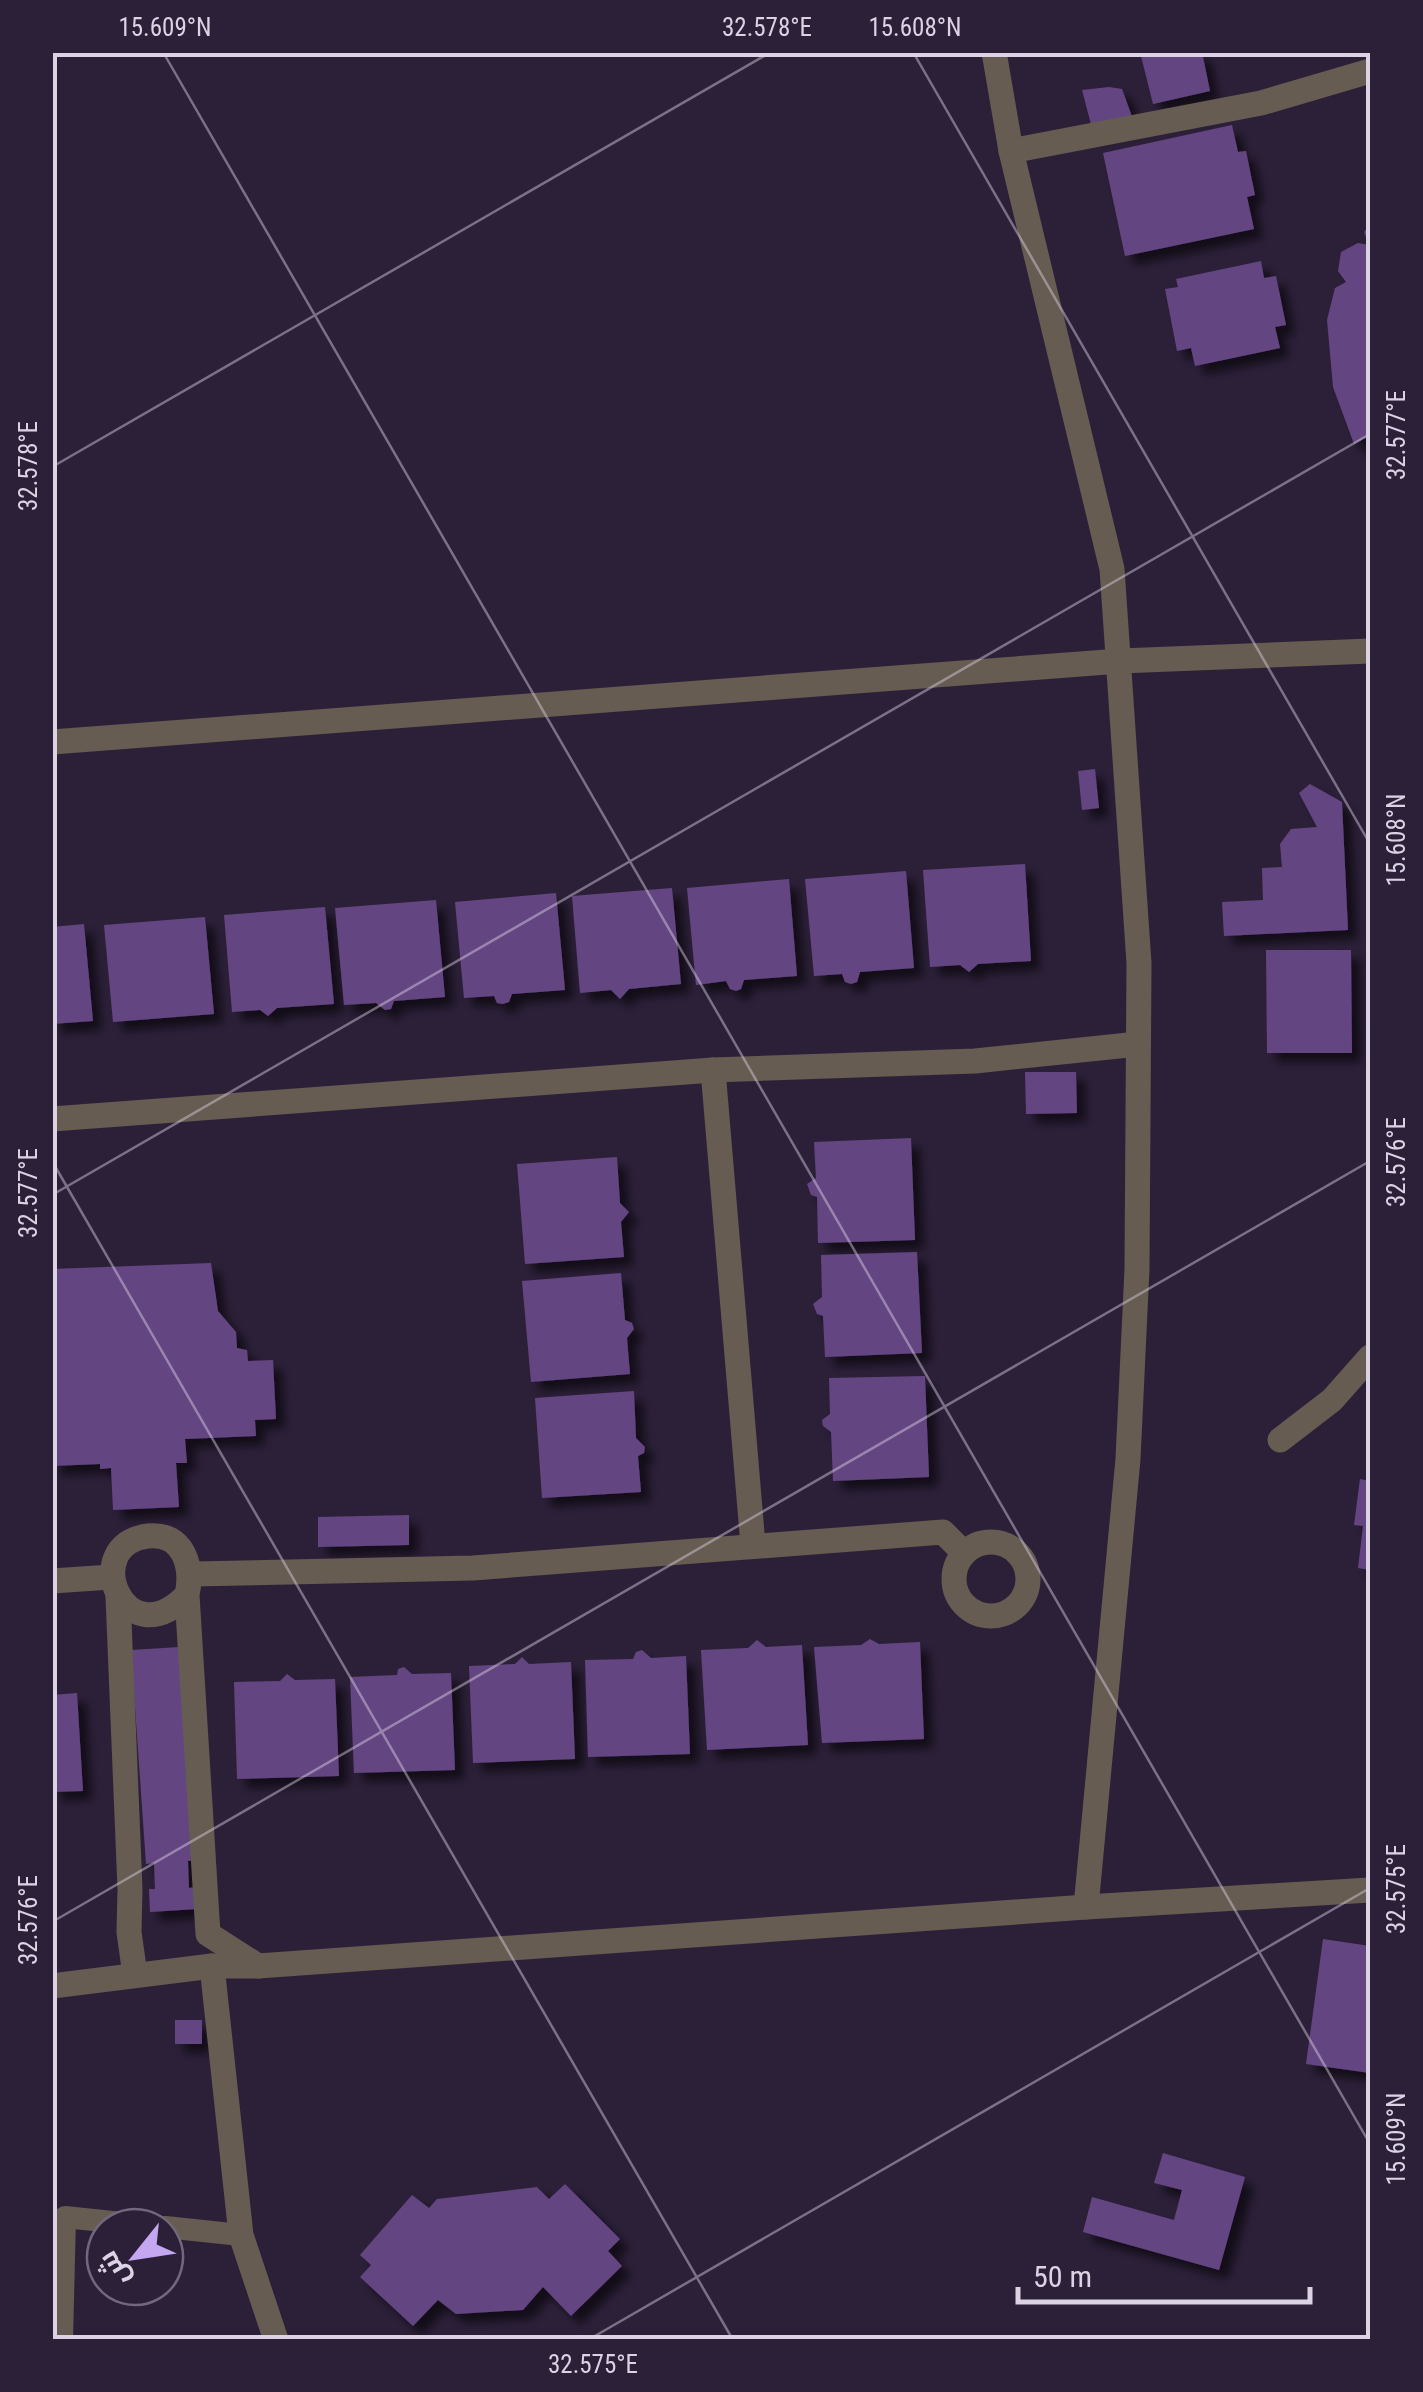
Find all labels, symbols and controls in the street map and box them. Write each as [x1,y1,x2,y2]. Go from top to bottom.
text: 15.609°N [118,13,212,42]
text: 32.578°E [722,13,812,42]
text: 15.608°N [868,13,962,42]
text: 32.577°E [1382,390,1411,480]
text: 32.578°E [14,421,43,511]
text: 15.608°N [1382,793,1411,887]
text: 32.576°E [1382,1117,1411,1207]
text: 32.577°E [14,1148,43,1238]
text: 32.575°E [1382,1844,1411,1934]
text: 32.576°E [14,1875,43,1965]
text: 15.609°N [1382,2092,1411,2186]
north arrow [85,2207,185,2307]
scale bar [1018,2242,1310,2304]
text: ش [91,2245,137,2293]
text: 50 m [1033,2259,1092,2294]
text: 32.575°E [548,2350,638,2379]

